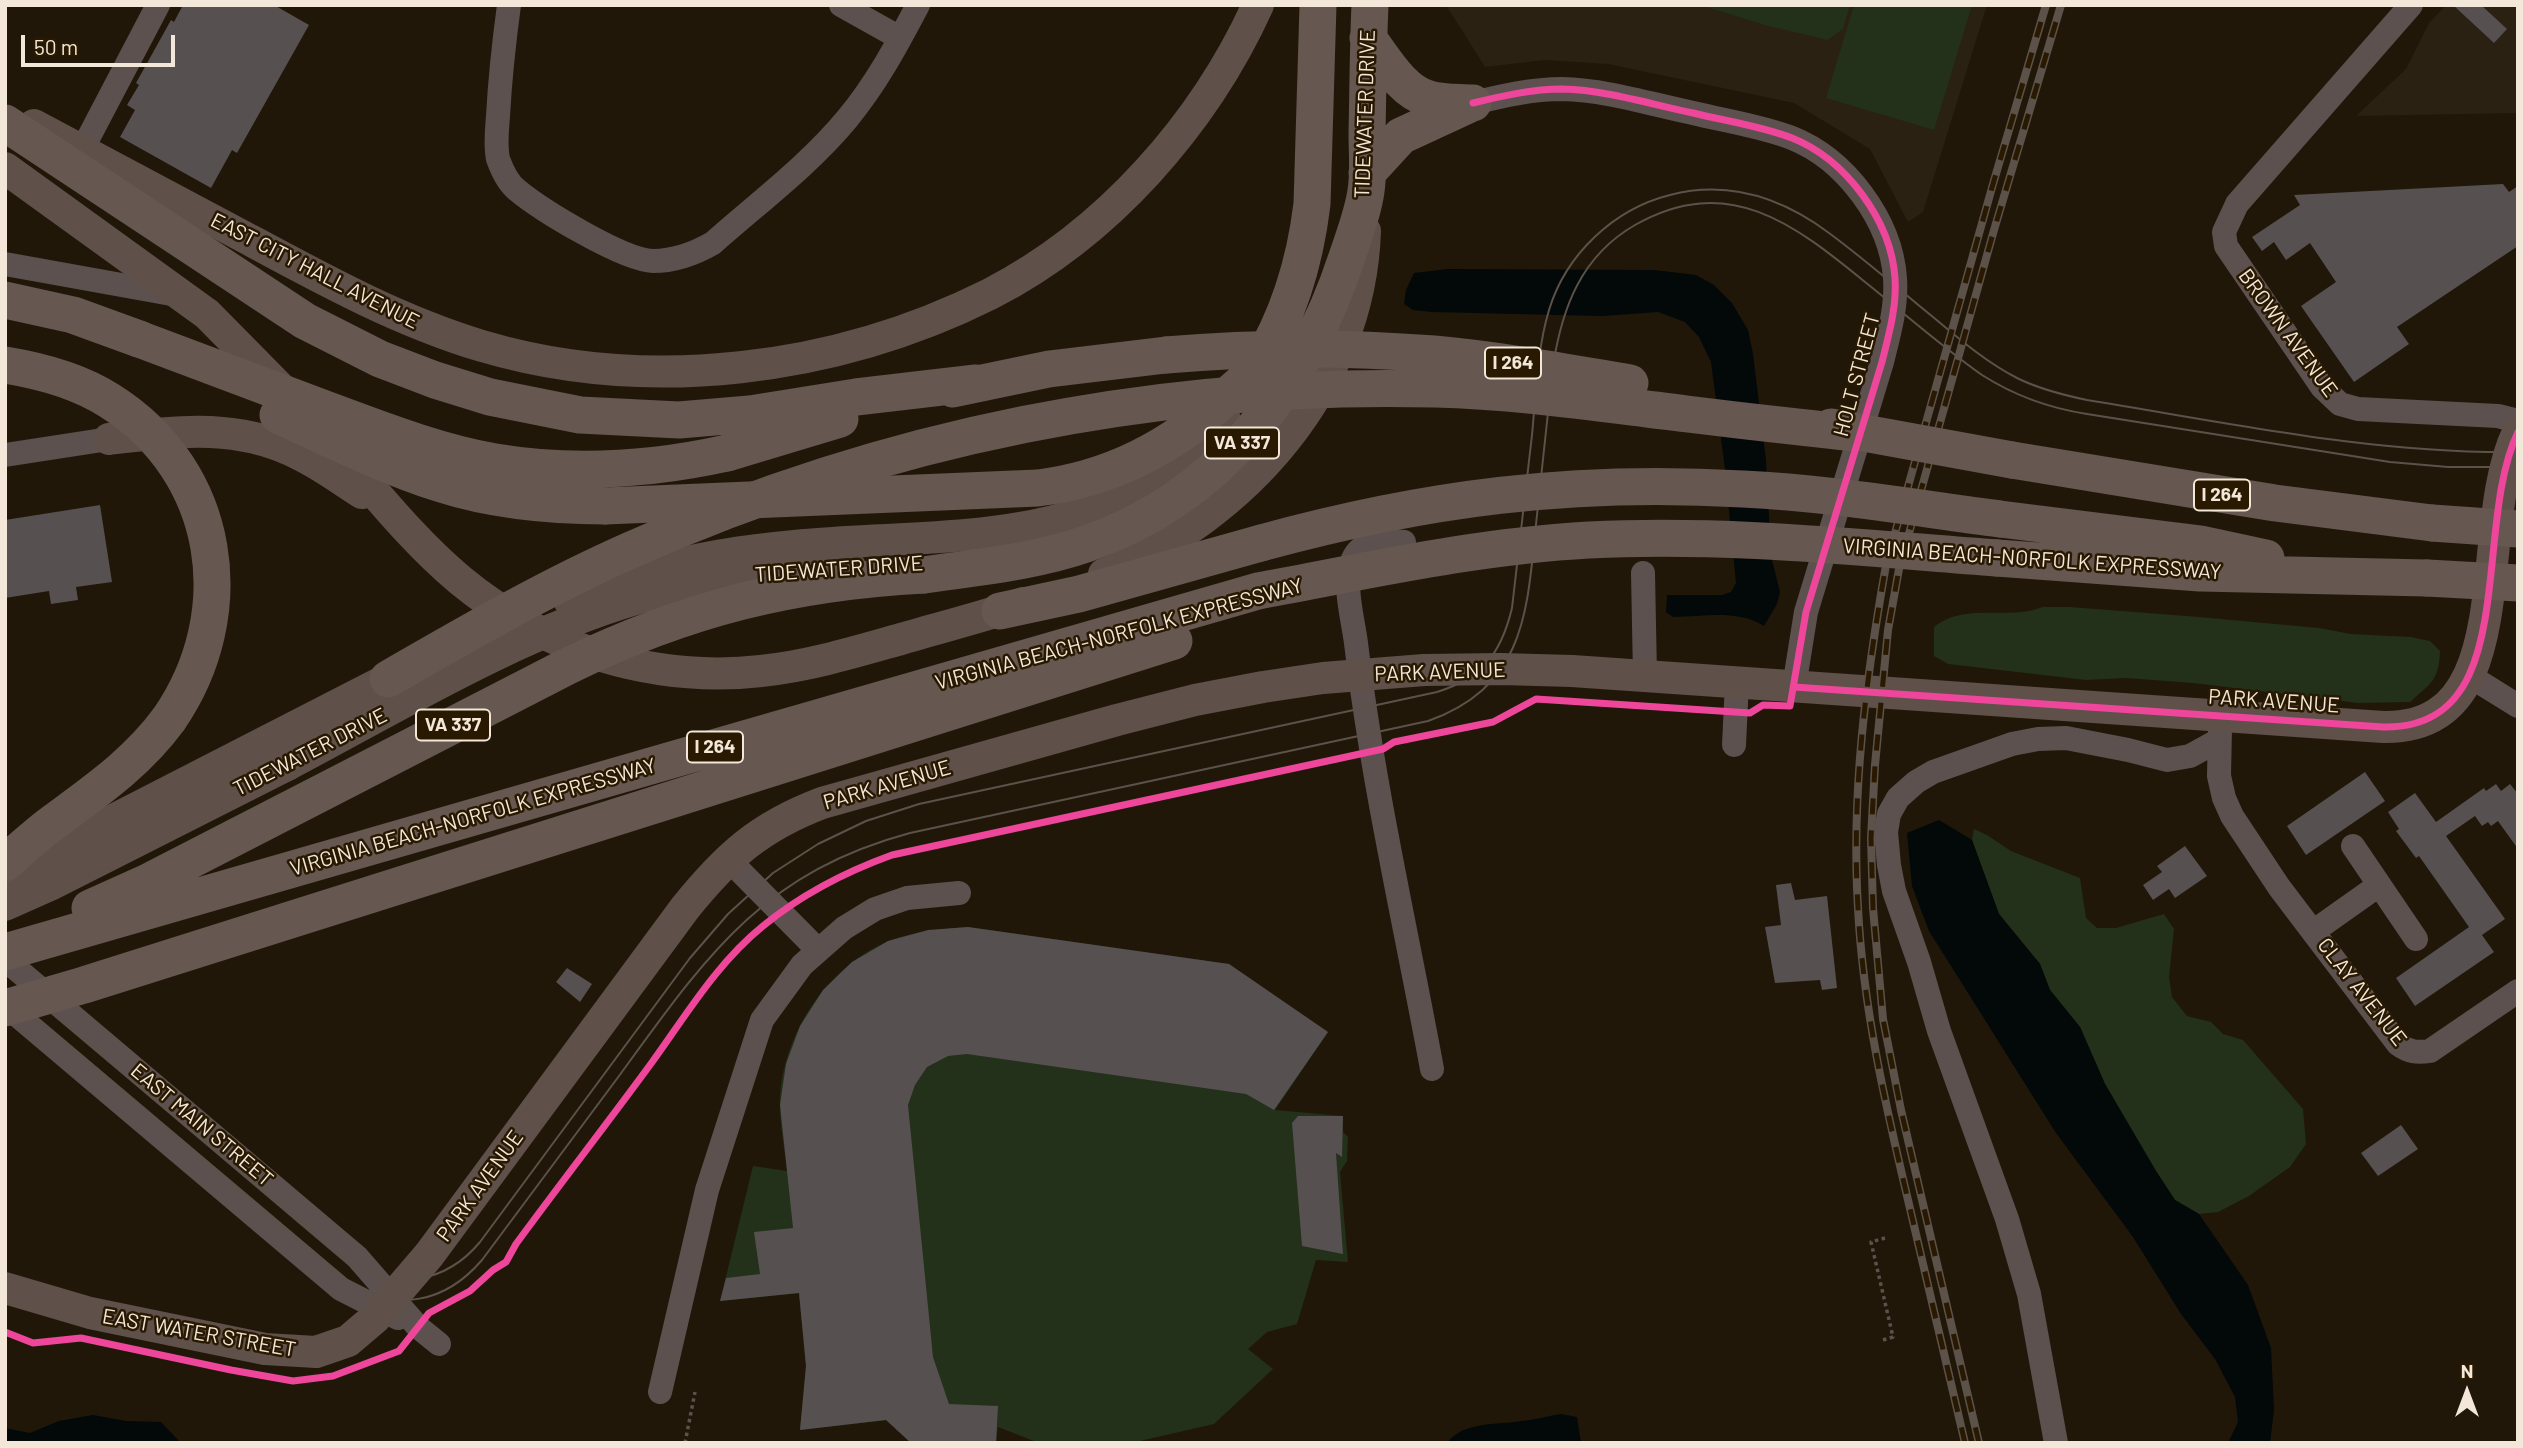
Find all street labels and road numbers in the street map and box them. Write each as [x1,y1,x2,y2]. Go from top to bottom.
street label: TIDEWATER DRIVE [1349,29,1381,199]
street label: EAST CITY HALL AVENUE [207,207,423,335]
street label: BROWN AVENUE [2233,264,2343,402]
street label: HOLT STREET [1828,310,1886,440]
road number: I 264 [1485,348,1541,378]
road number: VA 337 [1205,428,1279,458]
road number: I 264 [2194,480,2250,510]
street label: VIRGINIA BEACH-NORFOLK EXPRESSWAY [1842,533,2222,585]
street label: TIDEWATER DRIVE [754,551,924,587]
street label: VIRGINIA BEACH-NORFOLK EXPRESSWAY [932,573,1306,695]
street label: PARK AVENUE [1374,657,1506,687]
street label: PARK AVENUE [2207,684,2341,718]
street label: TIDEWATER DRIVE [229,702,391,802]
road number: VA 337 [416,710,490,740]
road number: I 264 [687,732,743,762]
street label: VIRGINIA BEACH-NORFOLK EXPRESSWAY [287,753,659,881]
street label: PARK AVENUE [820,755,954,815]
street label: CLAY AVENUE [2312,933,2412,1051]
street label: EAST MAIN STREET [126,1058,278,1192]
street label: PARK AVENUE [431,1125,529,1247]
street label: EAST WATER STREET [100,1304,298,1362]

